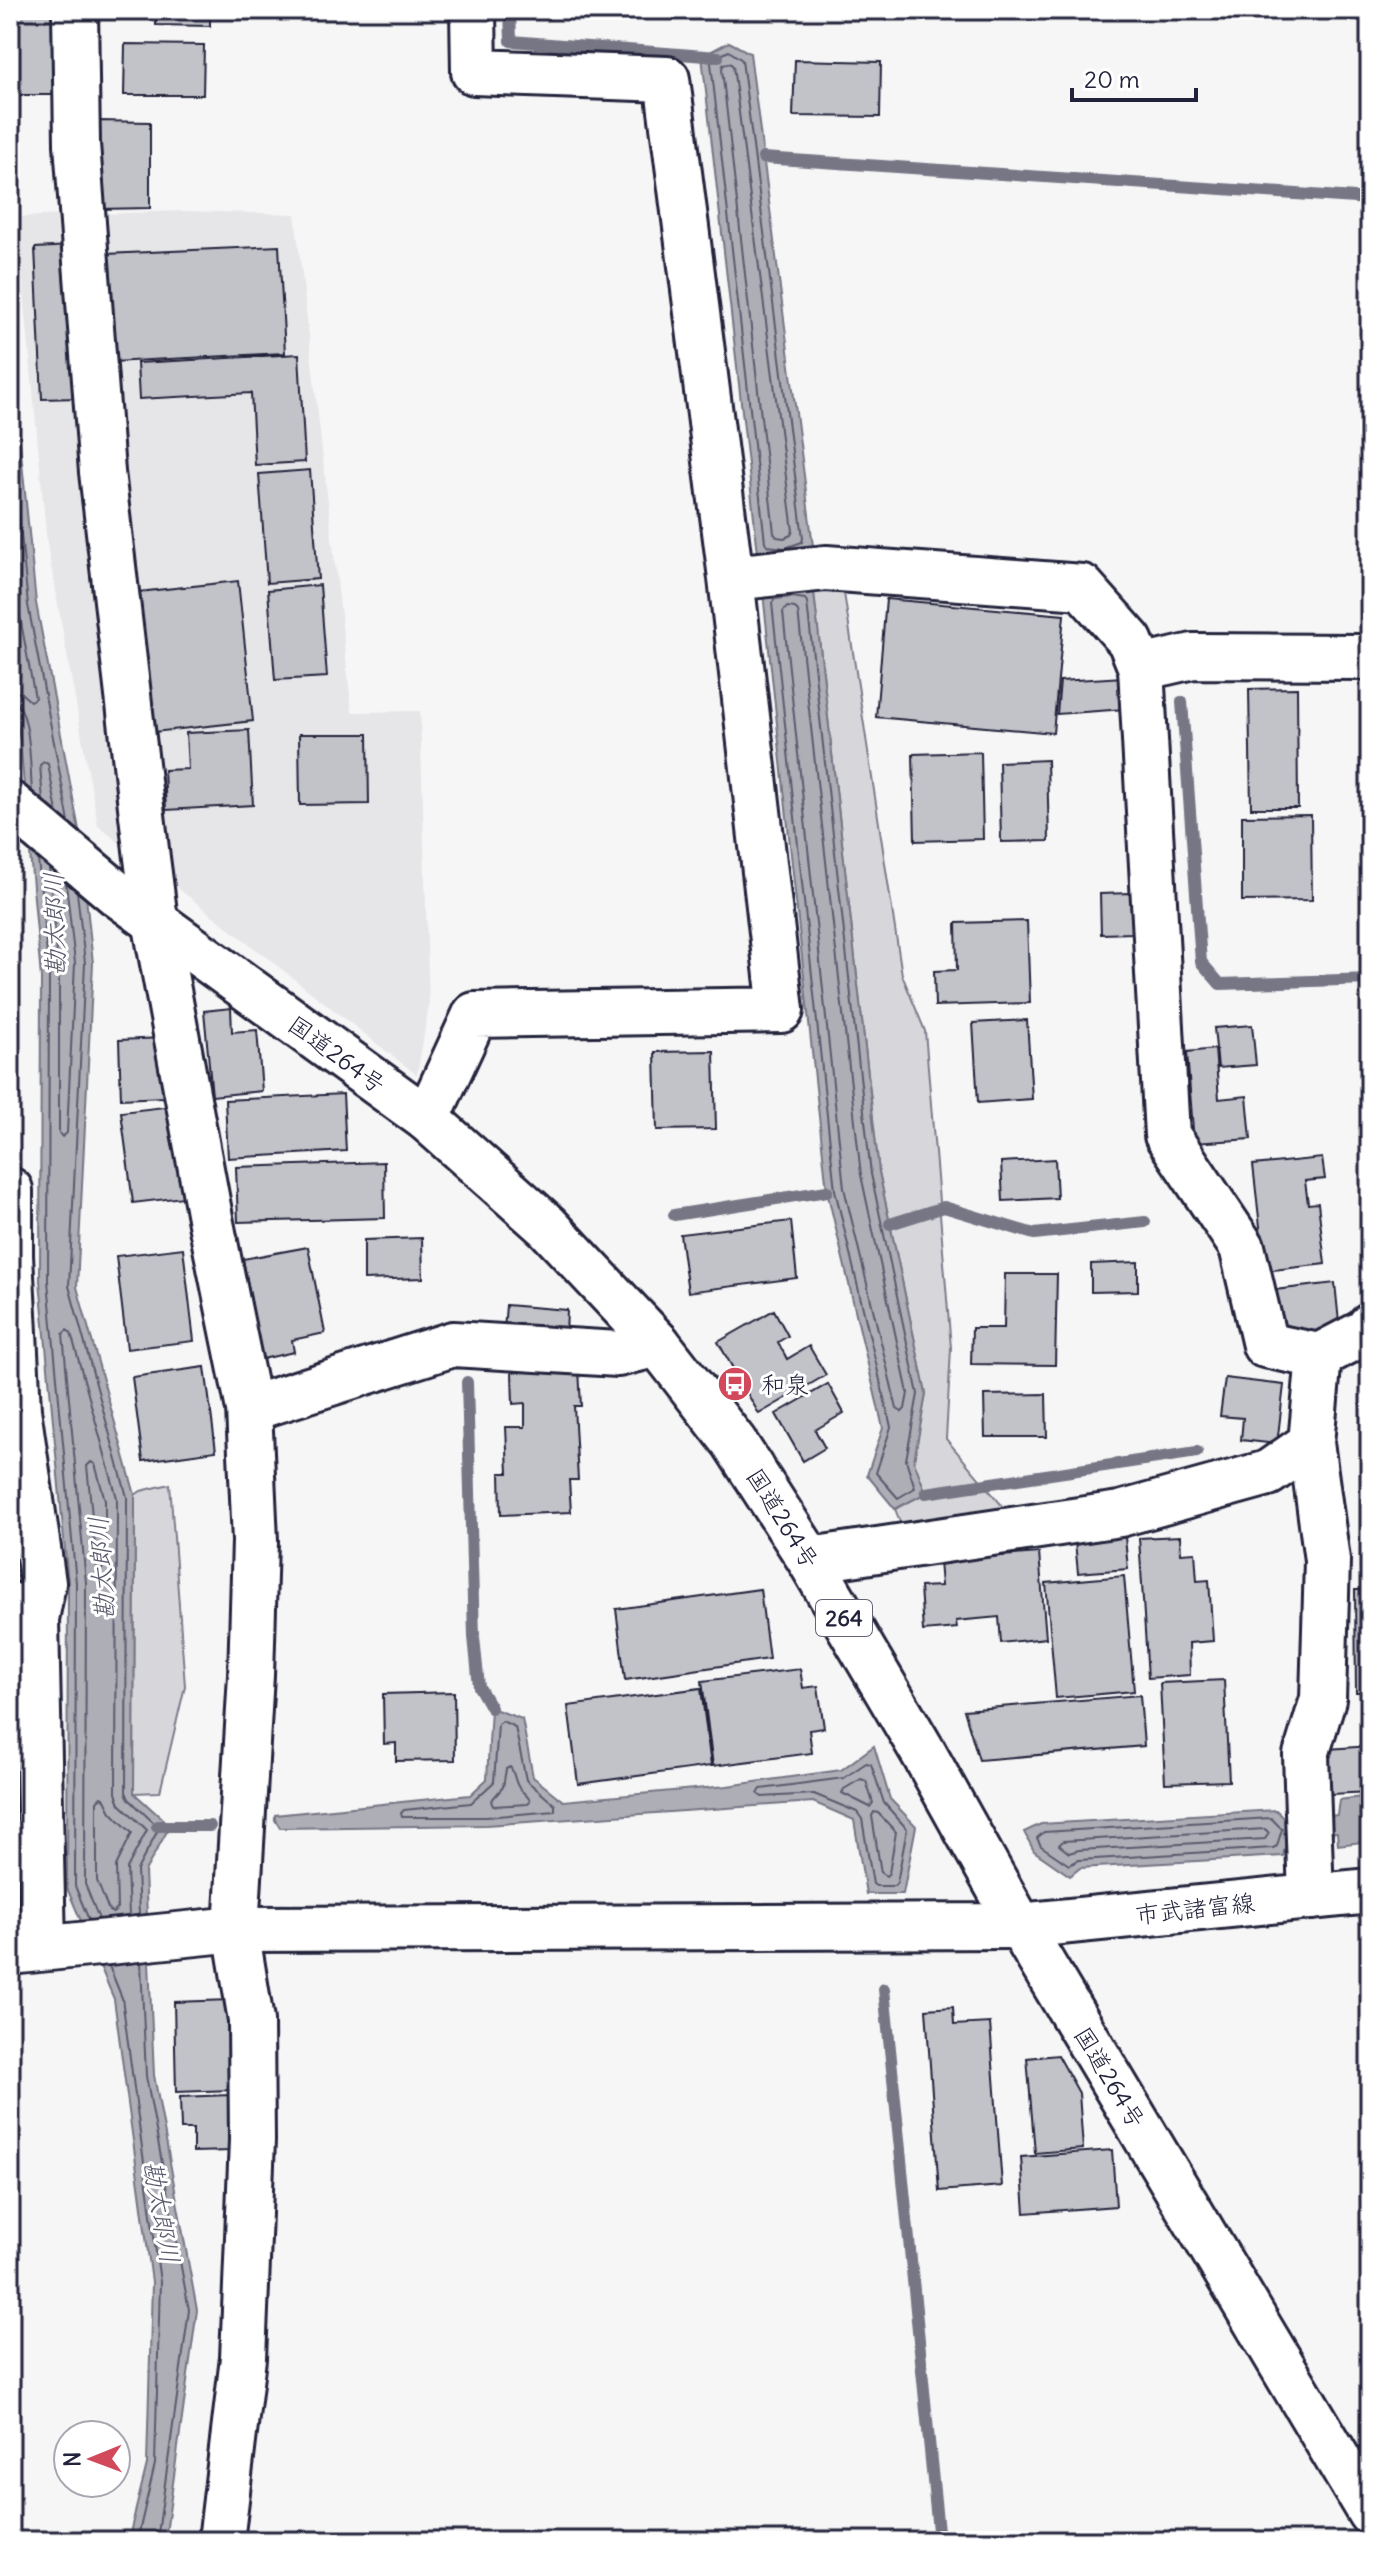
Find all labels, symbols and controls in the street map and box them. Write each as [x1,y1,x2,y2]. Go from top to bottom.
scale bar [1072,52,1196,102]
text: 20 m [1084,64,1140,94]
water label: 勘太郎川 [37,872,71,976]
street label: 国道264号 [283,1009,391,1099]
bus stop icon: 和泉 [716,1365,754,1403]
place label: 和泉 [761,1369,809,1399]
street label: 国道264号 [740,1462,826,1574]
water label: 勘太郎川 [81,1515,121,1621]
road number: 264 [816,1600,872,1636]
street label: 市武諸富線 [1134,1887,1256,1929]
street label: 国道264号 [1068,2021,1152,2133]
water label: 勘太郎川 [137,2158,187,2266]
north arrow [52,2419,132,2499]
text: N [58,2452,86,2467]

